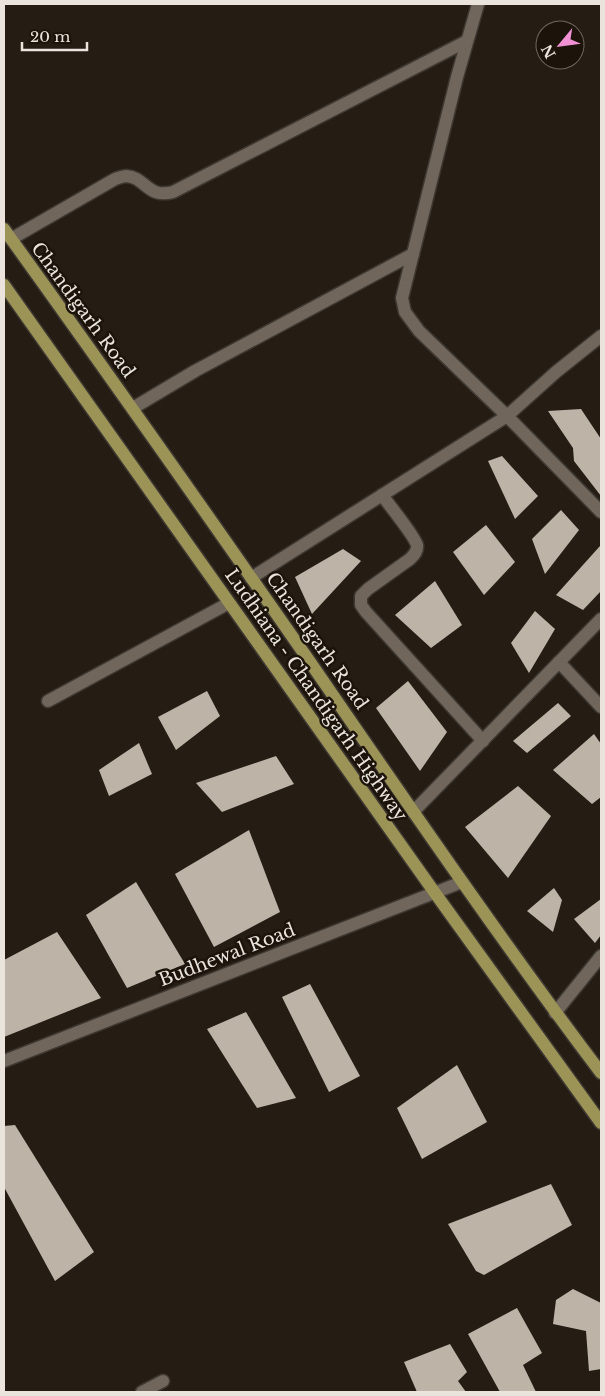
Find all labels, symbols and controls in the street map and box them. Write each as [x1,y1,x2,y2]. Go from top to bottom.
scale bar [22,20,88,52]
north arrow [535,20,585,70]
text: 20 m [30,27,70,46]
text: N [538,41,560,61]
street label: Chandigarh Road [26,238,140,382]
street label: Ludhiana - Chandigarh Highway [220,565,412,826]
street label: Chandigarh Road [261,568,373,714]
street label: Budhewal Road [156,919,298,991]

